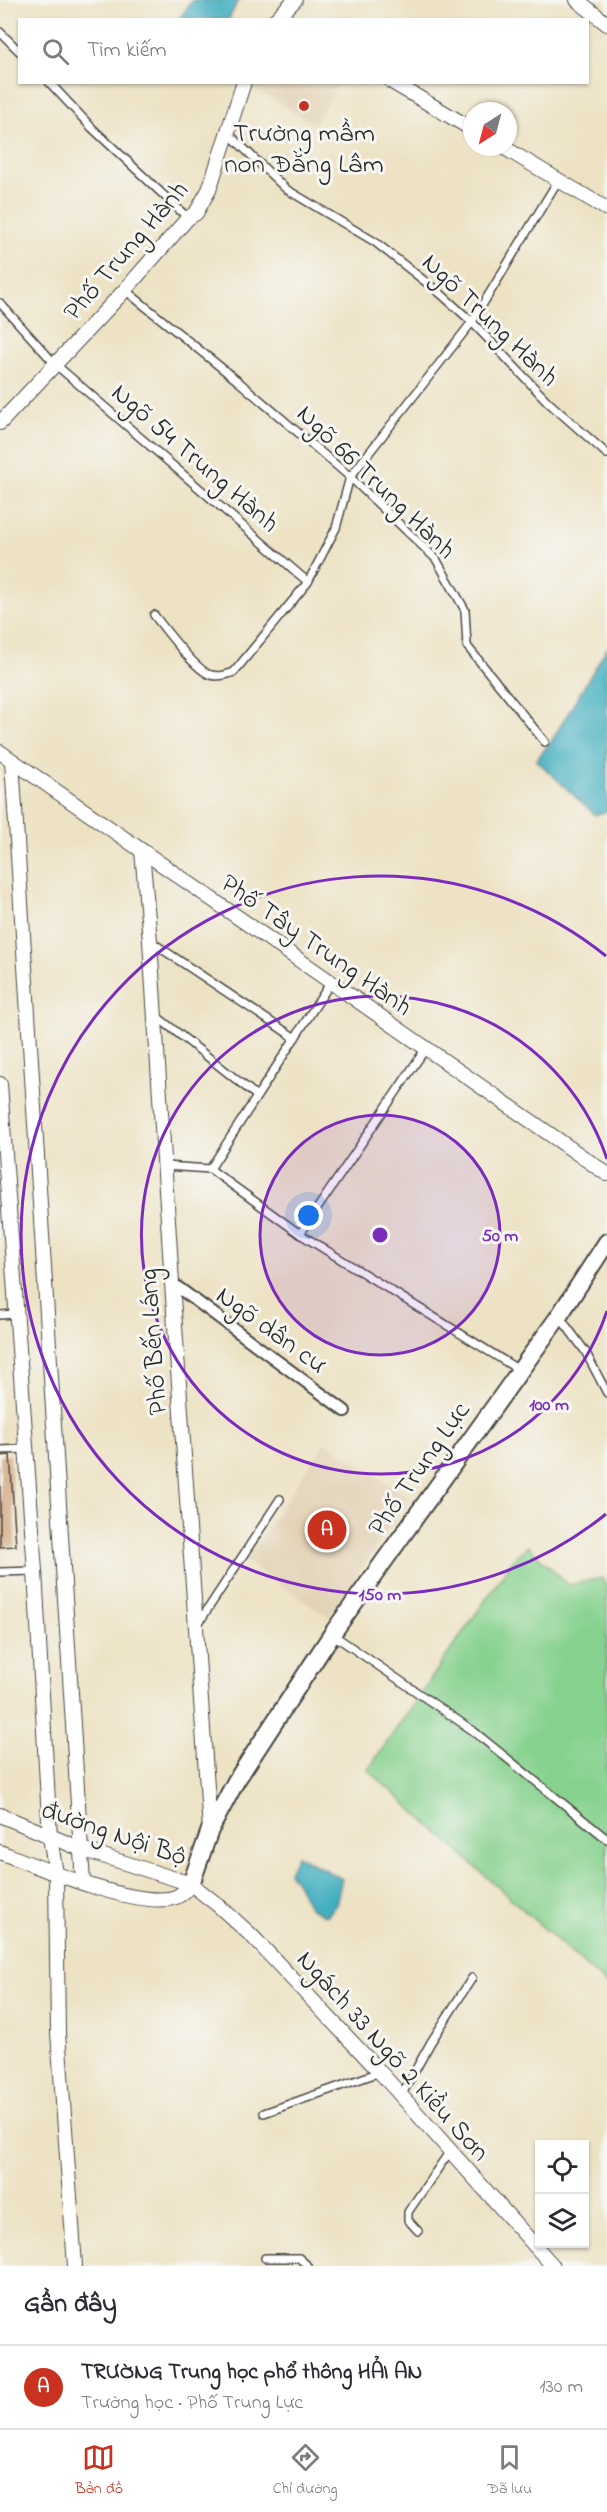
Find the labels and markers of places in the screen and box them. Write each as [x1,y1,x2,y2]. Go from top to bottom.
marker: Trường mầm non Đằng Lâm [297,99,311,113]
place label: Trường mầm non Đằng Lâm [224,115,384,185]
centre of rings [370,1225,390,1245]
pin: A [308,1508,346,1552]

